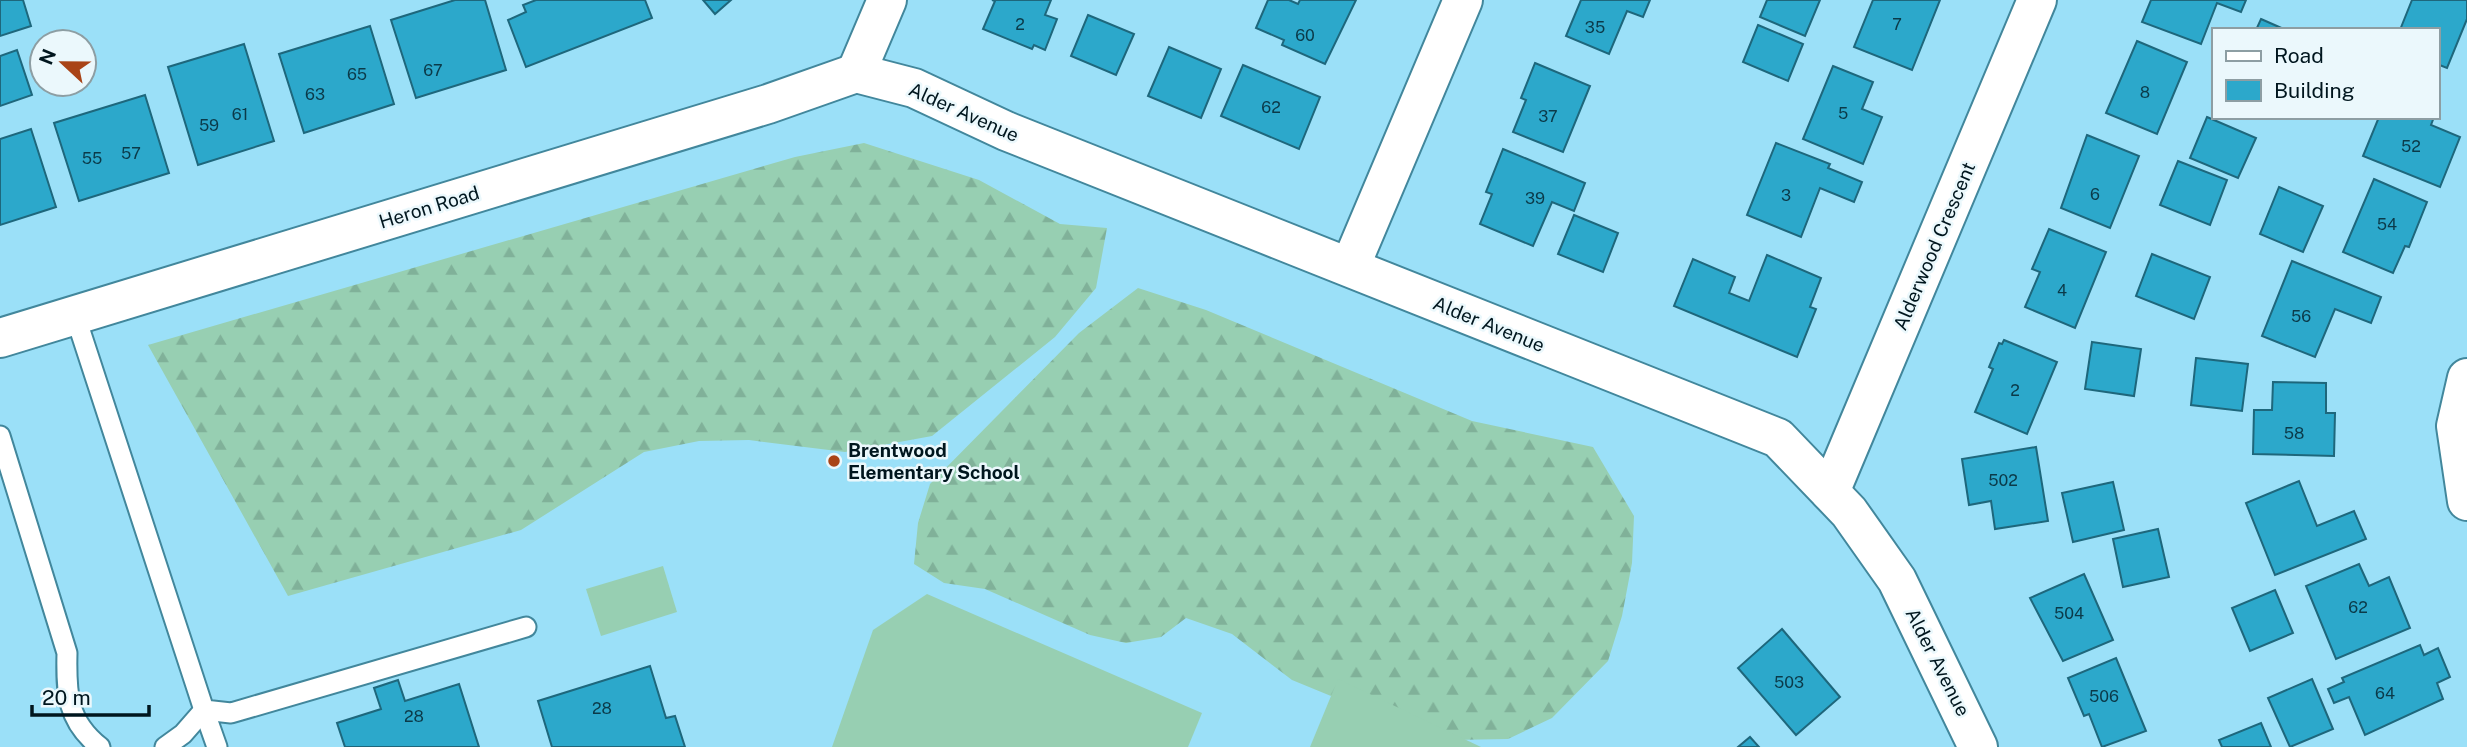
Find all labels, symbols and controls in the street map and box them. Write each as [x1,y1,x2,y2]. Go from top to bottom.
house number: 2 [1015,15,1025,34]
house number: 7 [1892,15,1902,34]
house number: 35 [1585,18,1605,37]
house number: 60 [1295,26,1315,45]
north arrow [28,28,98,98]
legend [2212,28,2439,119]
text: Road [2274,43,2324,68]
text: N [34,46,60,68]
house number: 67 [423,61,443,80]
house number: 65 [347,65,367,84]
street label: Alder Avenue [906,78,1022,146]
text: Building [2274,78,2355,103]
house number: 8 [2140,83,2150,102]
house number: 63 [305,85,325,104]
house number: 62 [1261,98,1281,117]
house number: 5 [1838,104,1848,123]
house number: 61 [232,105,248,124]
house number: 37 [1538,107,1558,126]
house number: 59 [199,116,219,135]
house number: 52 [2401,137,2421,156]
house number: 57 [121,144,141,163]
house number: 55 [82,149,102,168]
street label: Alderwood Crescent [1889,159,1979,333]
street label: Heron Road [376,181,482,233]
house number: 6 [2090,185,2100,204]
house number: 3 [1781,186,1791,205]
house number: 39 [1525,189,1545,208]
house number: 54 [2377,215,2397,234]
house number: 4 [2057,281,2067,300]
street label: Alder Avenue [1430,292,1548,356]
house number: 56 [2291,307,2311,326]
house number: 2 [2010,381,2020,400]
house number: 58 [2284,424,2304,443]
place label: Brentwood Elementary School [848,439,1020,483]
marker: Brentwood Elementary School [826,453,842,469]
house number: 502 [1988,471,2018,490]
house number: 62 [2348,598,2368,617]
street label: Alder Avenue [1901,604,1975,720]
house number: 504 [2054,604,2084,623]
house number: 503 [1774,673,1804,692]
scale bar [32,674,149,718]
house number: 64 [2375,684,2395,703]
text: 20 m [42,685,91,710]
house number: 506 [2089,687,2119,706]
house number: 28 [592,699,612,718]
house number: 28 [404,707,424,726]

